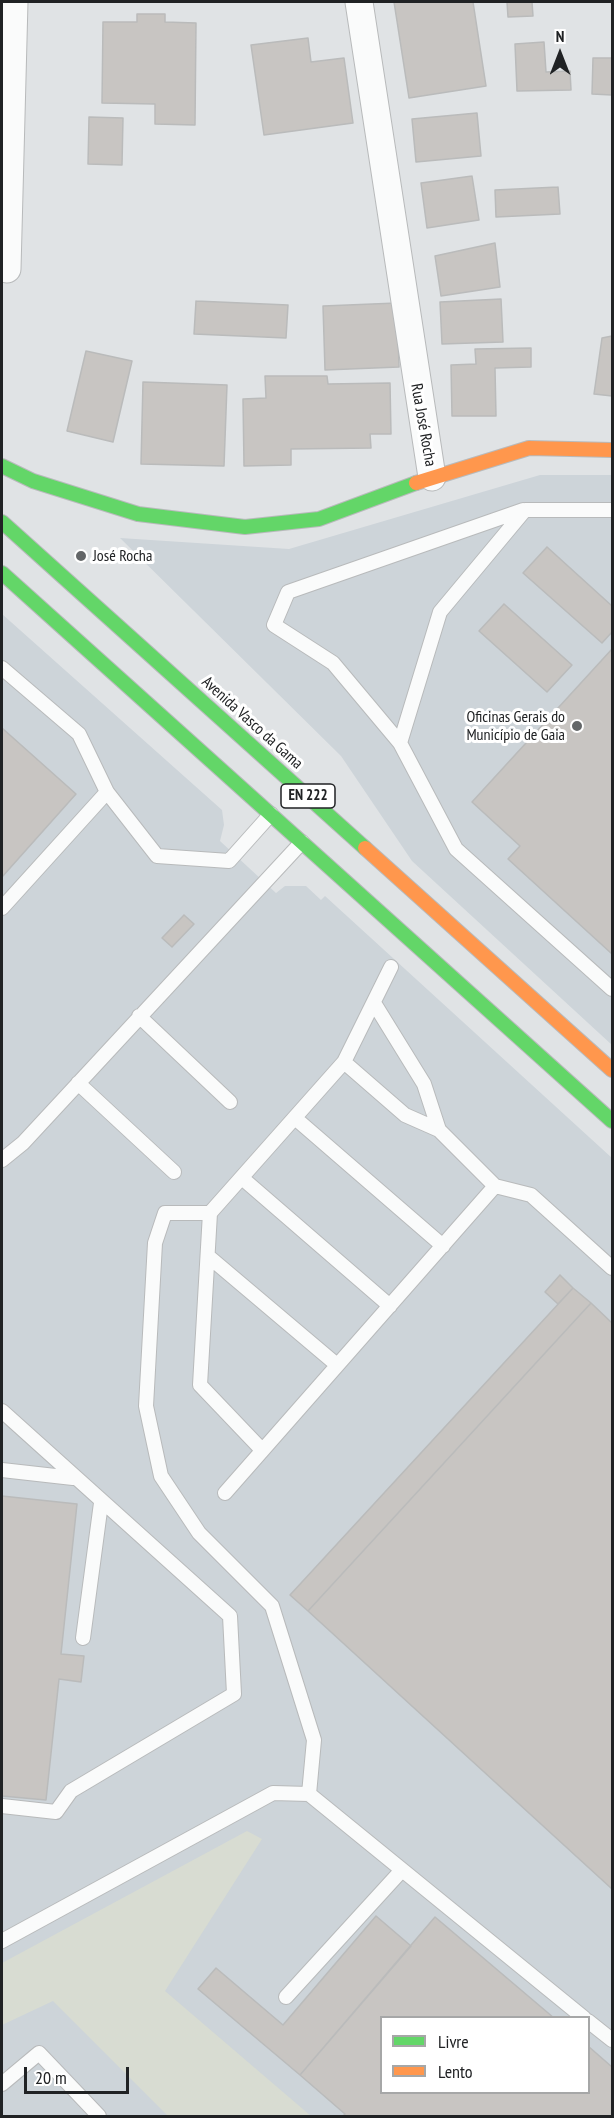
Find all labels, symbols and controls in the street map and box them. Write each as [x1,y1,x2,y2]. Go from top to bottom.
north arrow [530,24,590,84]
text: N [556,26,564,46]
street label: Rua José Rocha [406,382,440,468]
place label: José Rocha [93,546,152,566]
marker: José Rocha [74,549,88,563]
street label: Avenida Vasco da Gama [198,673,306,773]
place label: Oficinas Gerais do Município de Gaia [466,707,565,745]
marker: Oficinas Gerais do Município de Gaia [570,719,584,733]
road number: EN 222 [281,784,335,808]
legend [380,2016,590,2094]
text: Livre [438,2030,469,2053]
scale bar [27,2055,132,2093]
text: Lento [438,2060,473,2083]
text: 20 m [35,2066,67,2089]

